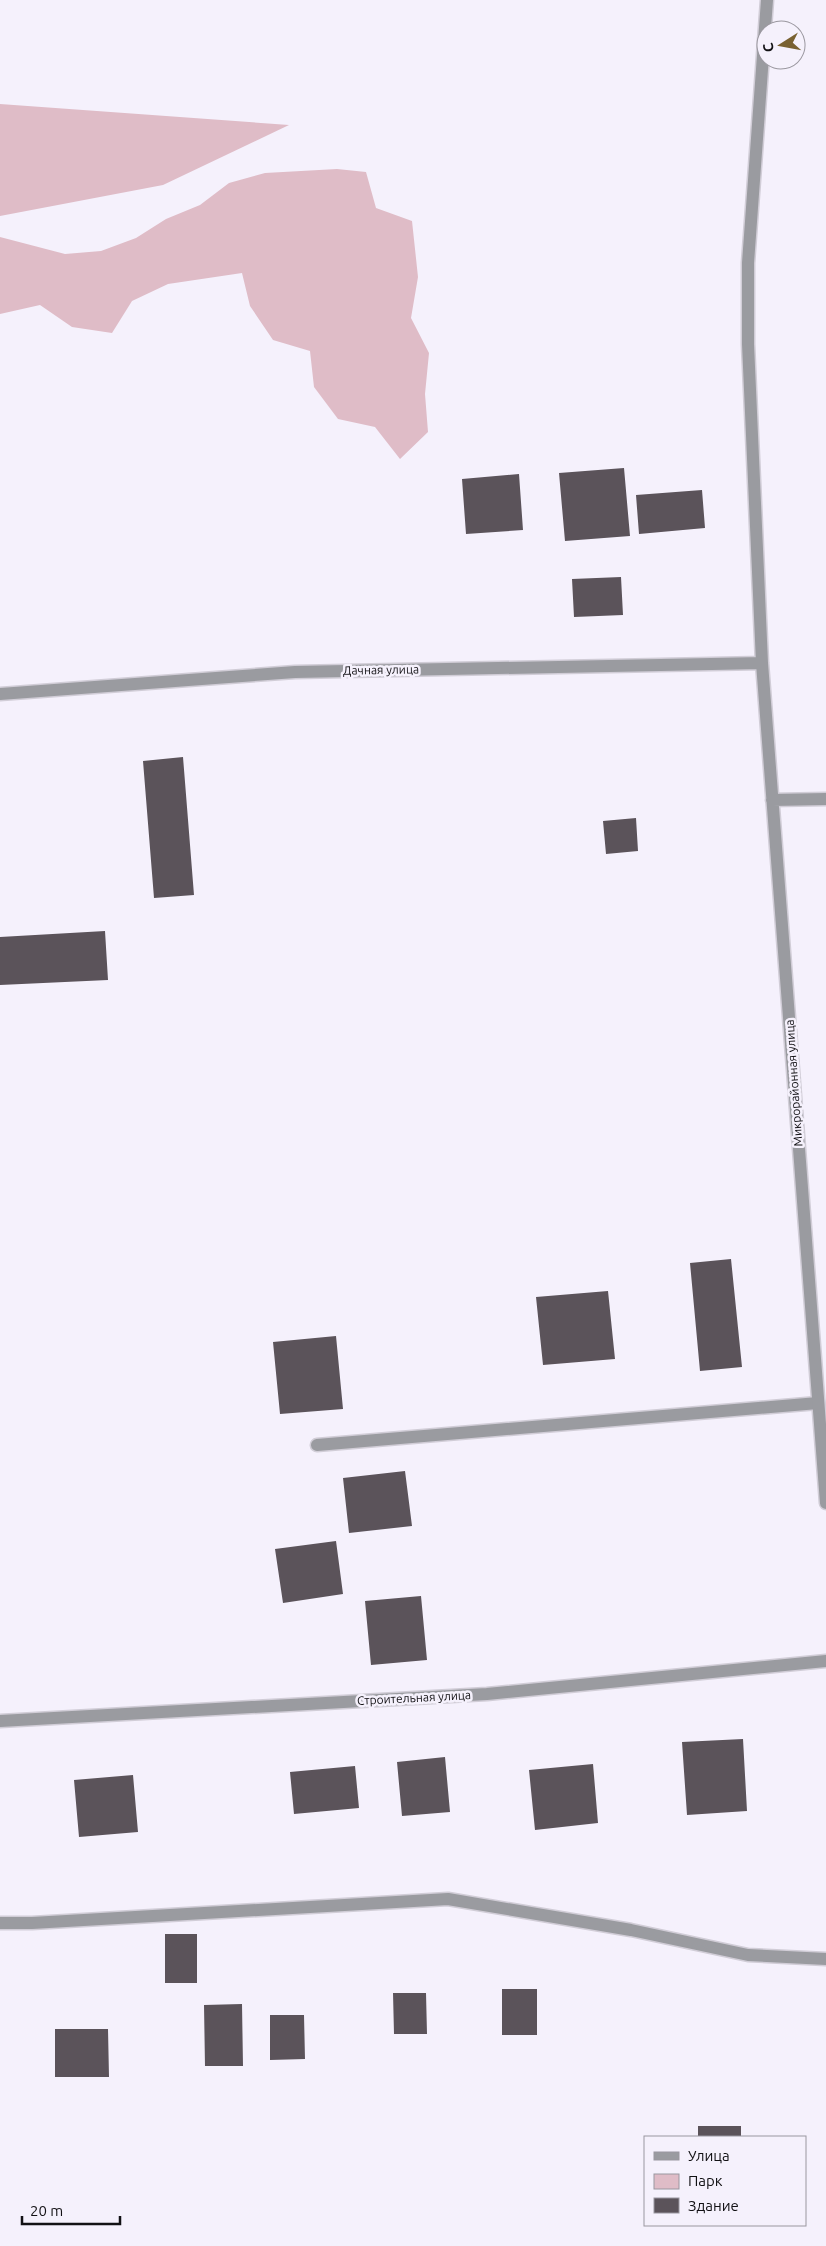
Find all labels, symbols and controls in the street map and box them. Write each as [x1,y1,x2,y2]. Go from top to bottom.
north arrow [756,20,806,70]
text: С [760,42,777,53]
street label: Дачная улица [343,662,419,677]
street label: Микрорайонная улица [783,1019,804,1147]
street label: Строительная улица [357,1688,471,1707]
legend [644,2136,806,2226]
text: Улица [688,2147,730,2164]
text: Парк [688,2172,723,2189]
scale bar [22,2194,120,2226]
text: Здание [688,2197,739,2214]
text: 20 m [30,2202,63,2219]

